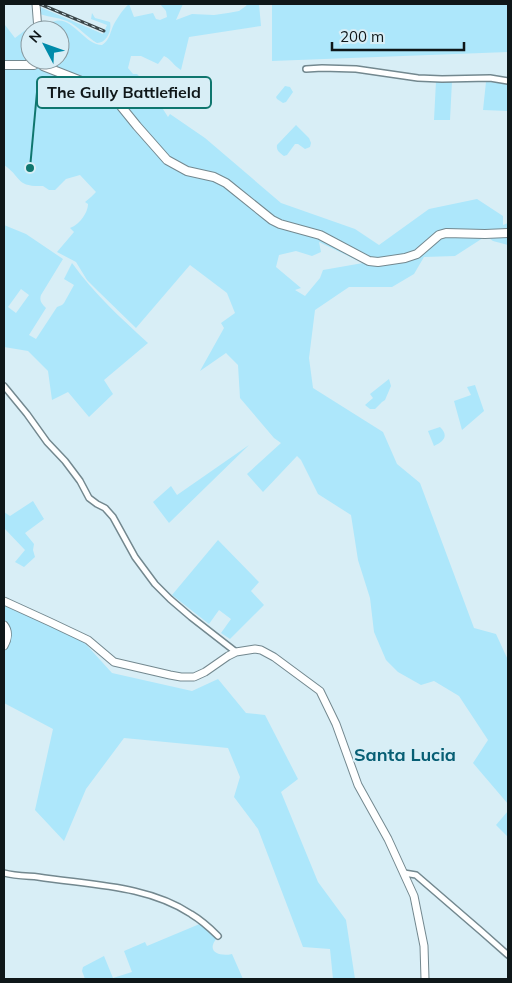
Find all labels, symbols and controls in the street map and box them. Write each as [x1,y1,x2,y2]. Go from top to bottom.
north arrow [20,20,70,70]
scale bar [332,20,464,52]
text: N [25,27,45,46]
text: 200 m [340,27,384,46]
callout: The Gully Battlefield [37,77,211,108]
text: The Gully Battlefield [47,82,201,102]
district label: Santa Lucia [354,743,456,766]

